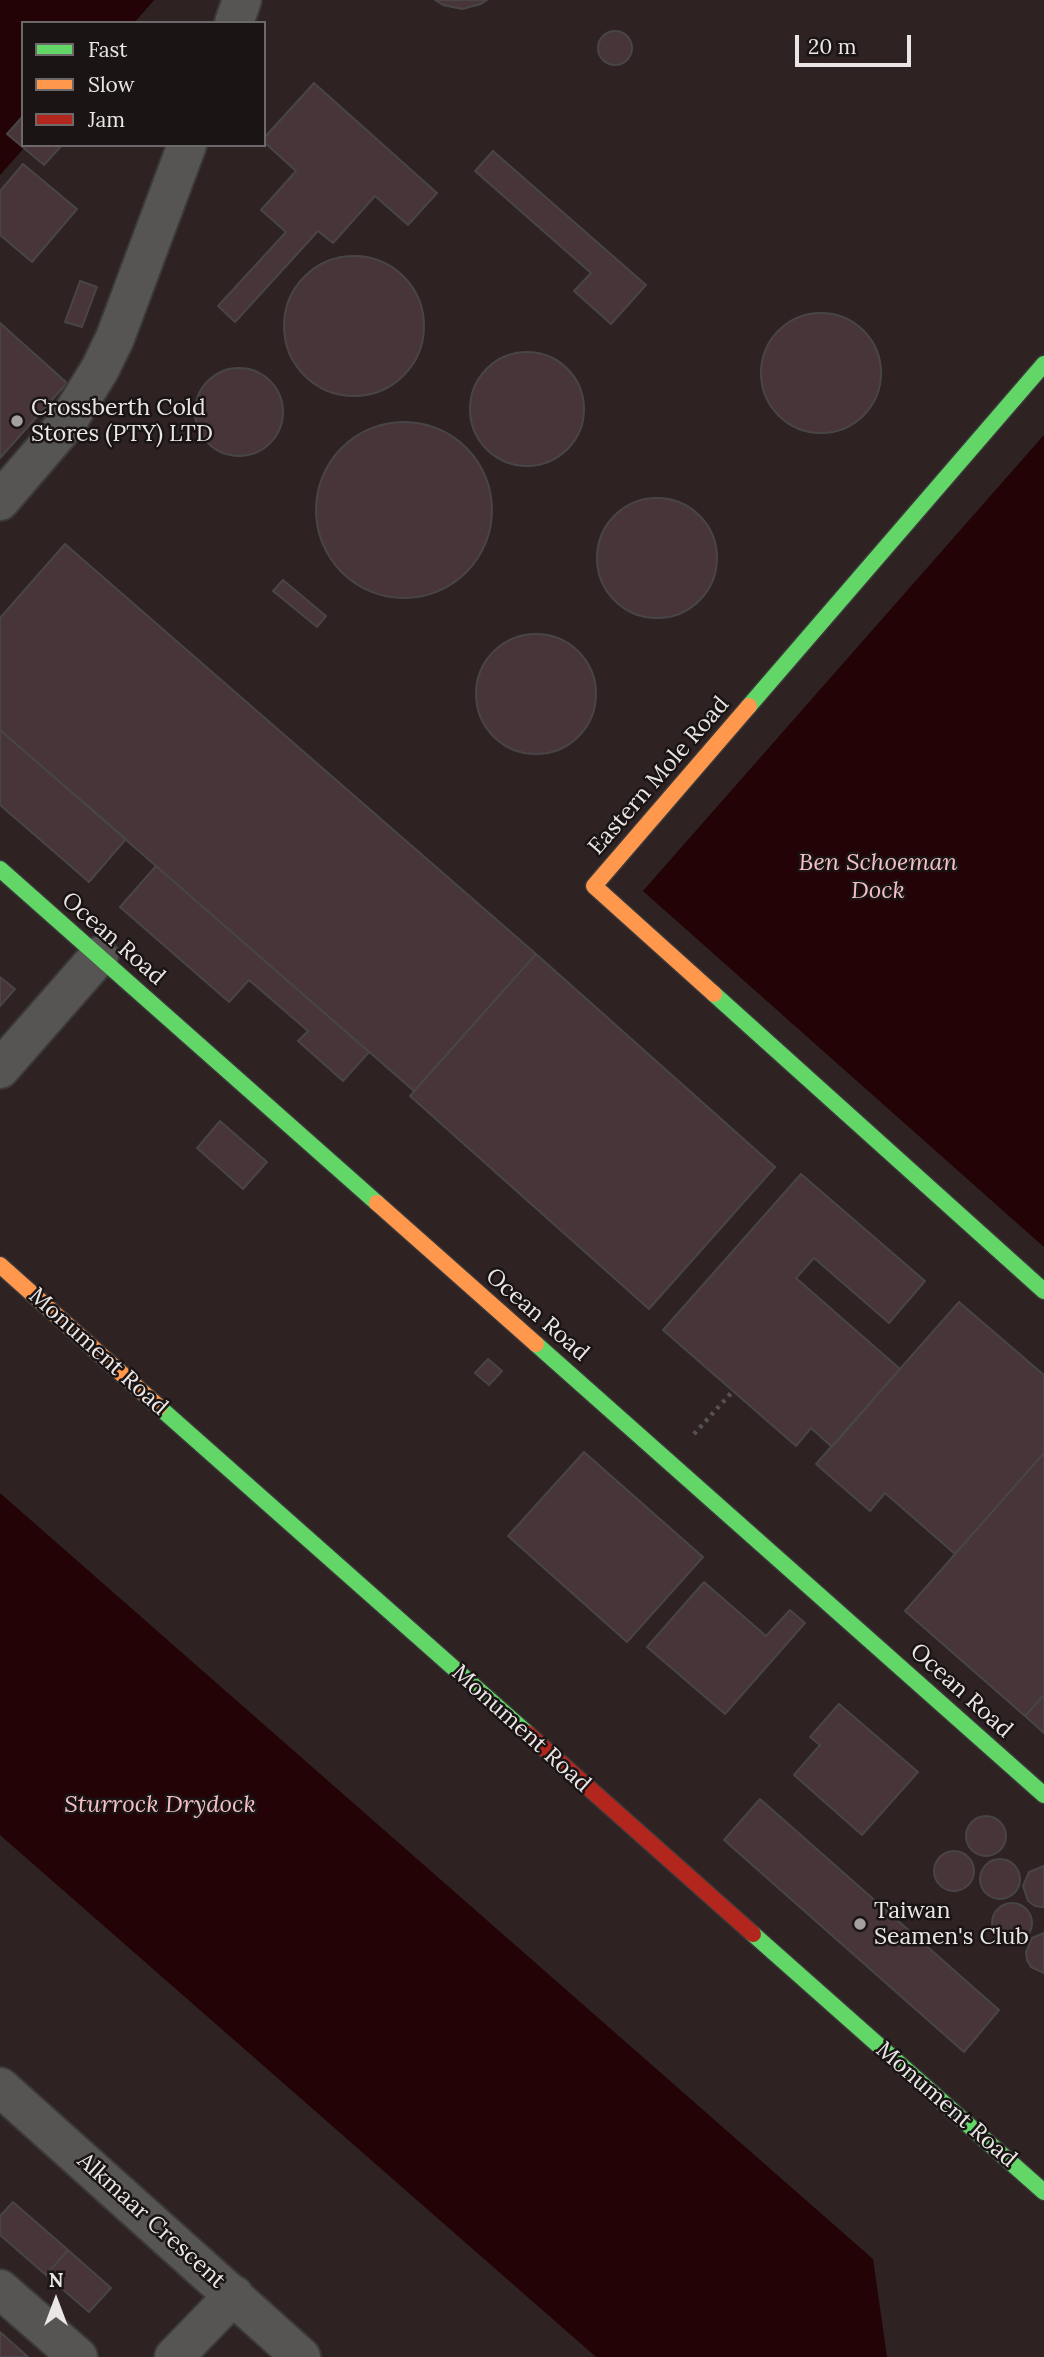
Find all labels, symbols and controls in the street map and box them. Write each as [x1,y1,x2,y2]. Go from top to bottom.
legend [21,21,266,147]
scale bar [799,21,914,65]
text: 20 m [808,33,857,60]
text: Fast [88,36,127,63]
text: Slow [88,71,135,98]
text: Jam [88,106,125,133]
place label: Crossberth Cold Stores (PTY) LTD [31,394,213,448]
marker: Crossberth Cold Stores (PTY) LTD [9,413,25,429]
street label: Eastern Mole Road [583,691,735,861]
water label: Ben Schoeman Dock [799,849,957,905]
street label: Ocean Road [56,887,170,991]
street label: Ocean Road [480,1263,594,1367]
street label: Monument Road [23,1282,173,1422]
street label: Ocean Road [904,1638,1018,1744]
street label: Monument Road [446,1659,596,1799]
water label: Sturrock Drydock [64,1791,256,1819]
place label: Taiwan Seamen's Club [874,1897,1029,1951]
marker: Taiwan Seamen's Club [852,1916,868,1932]
street label: Monument Road [870,2036,1022,2174]
street label: Alkmaar Crescent [71,2147,231,2295]
north arrow [21,2266,91,2336]
text: N [49,2268,63,2292]

